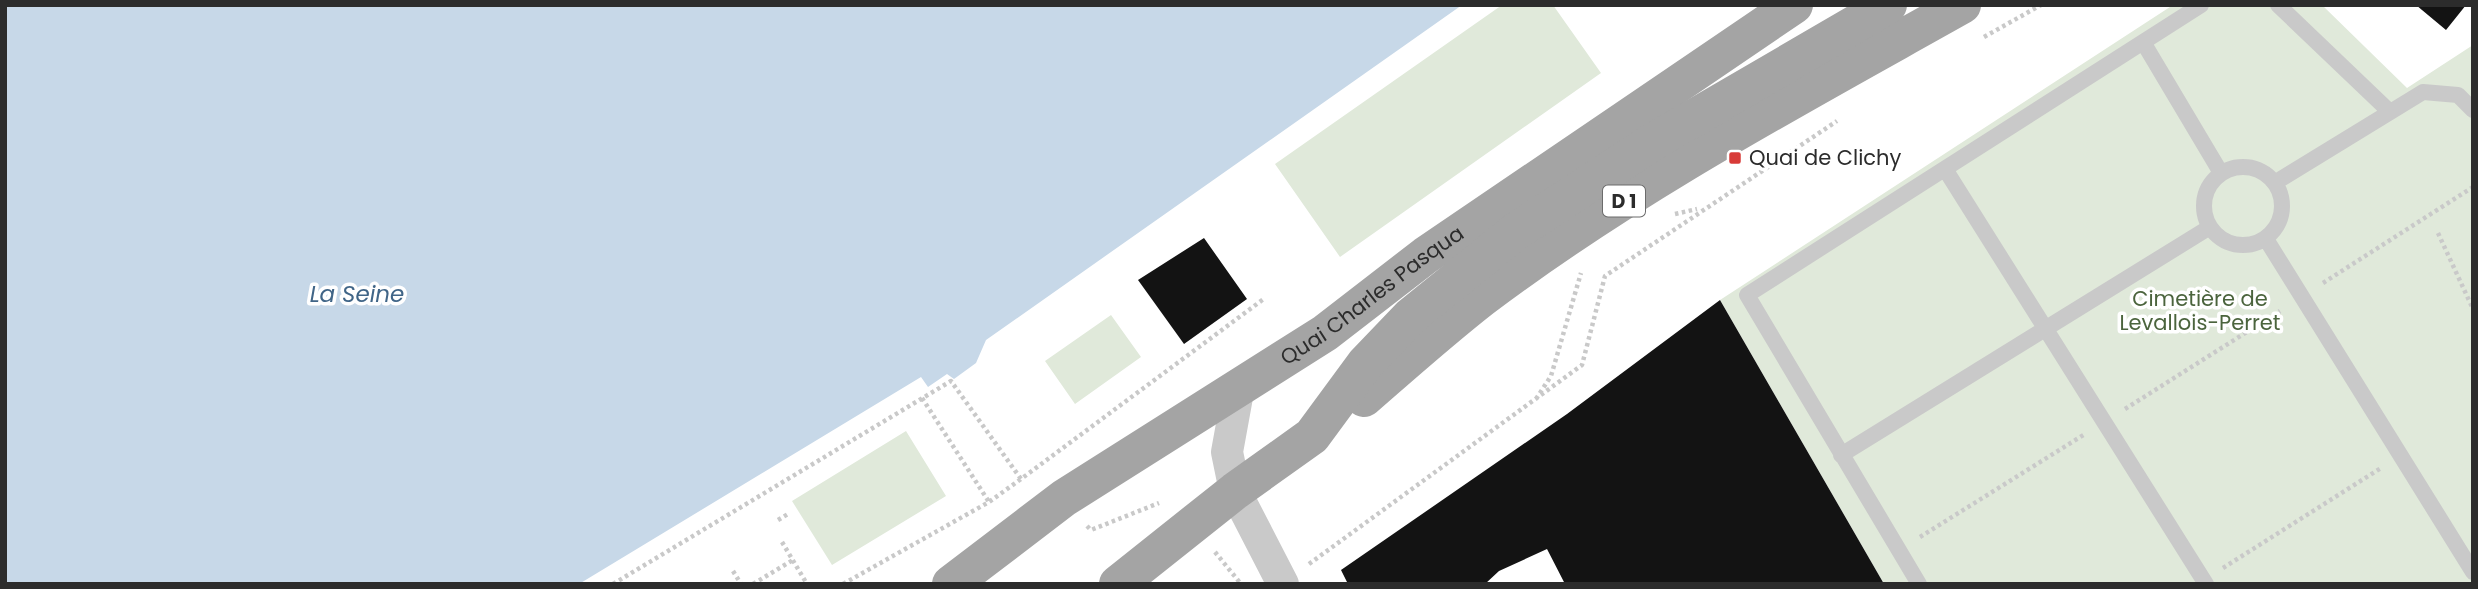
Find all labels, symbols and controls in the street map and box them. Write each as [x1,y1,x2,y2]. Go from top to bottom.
place label: Quai de Clichy [1749,143,1902,172]
marker: Quai de Clichy [1727,150,1743,166]
road number: D 1 [1603,186,1645,216]
street label: Quai Charles Pasqua [1275,218,1469,372]
water label: La Seine [310,278,404,310]
park label: Cimetière de Levallois-Perret [2119,284,2281,337]

